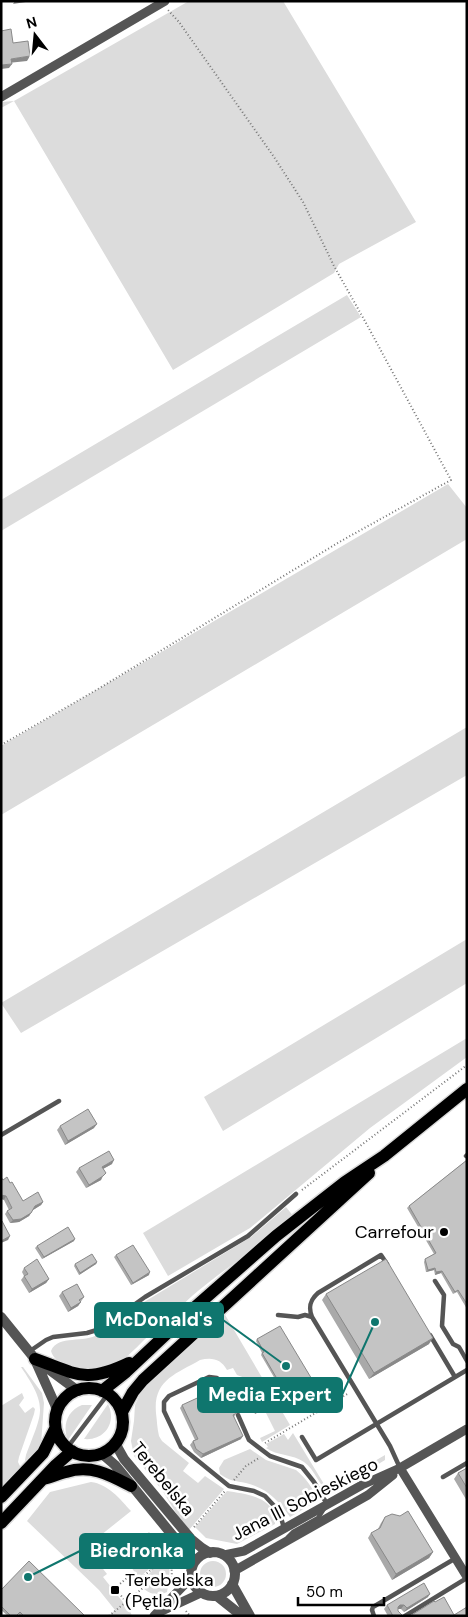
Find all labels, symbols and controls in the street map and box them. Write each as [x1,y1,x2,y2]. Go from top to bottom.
north arrow [10,10,60,60]
text: N [24,12,39,33]
place label: Carrefour [355,1220,434,1244]
marker: Carrefour [438,1226,450,1238]
callout: McDonald's [95,1303,223,1337]
text: McDonald's [105,1307,213,1332]
callout: Media Expert [198,1378,342,1412]
text: Media Expert [208,1382,332,1407]
street label: Terebelska [126,1437,200,1521]
street label: Jana III Sobieskiego [228,1452,382,1546]
callout: Biedronka [80,1534,194,1568]
text: Biedronka [90,1538,184,1563]
place label: Terebelska (Pętla) [125,1568,214,1613]
scale bar [298,1574,384,1606]
text: 50 m [306,1582,343,1602]
marker: Terebelska (Pętla) [109,1584,121,1596]

